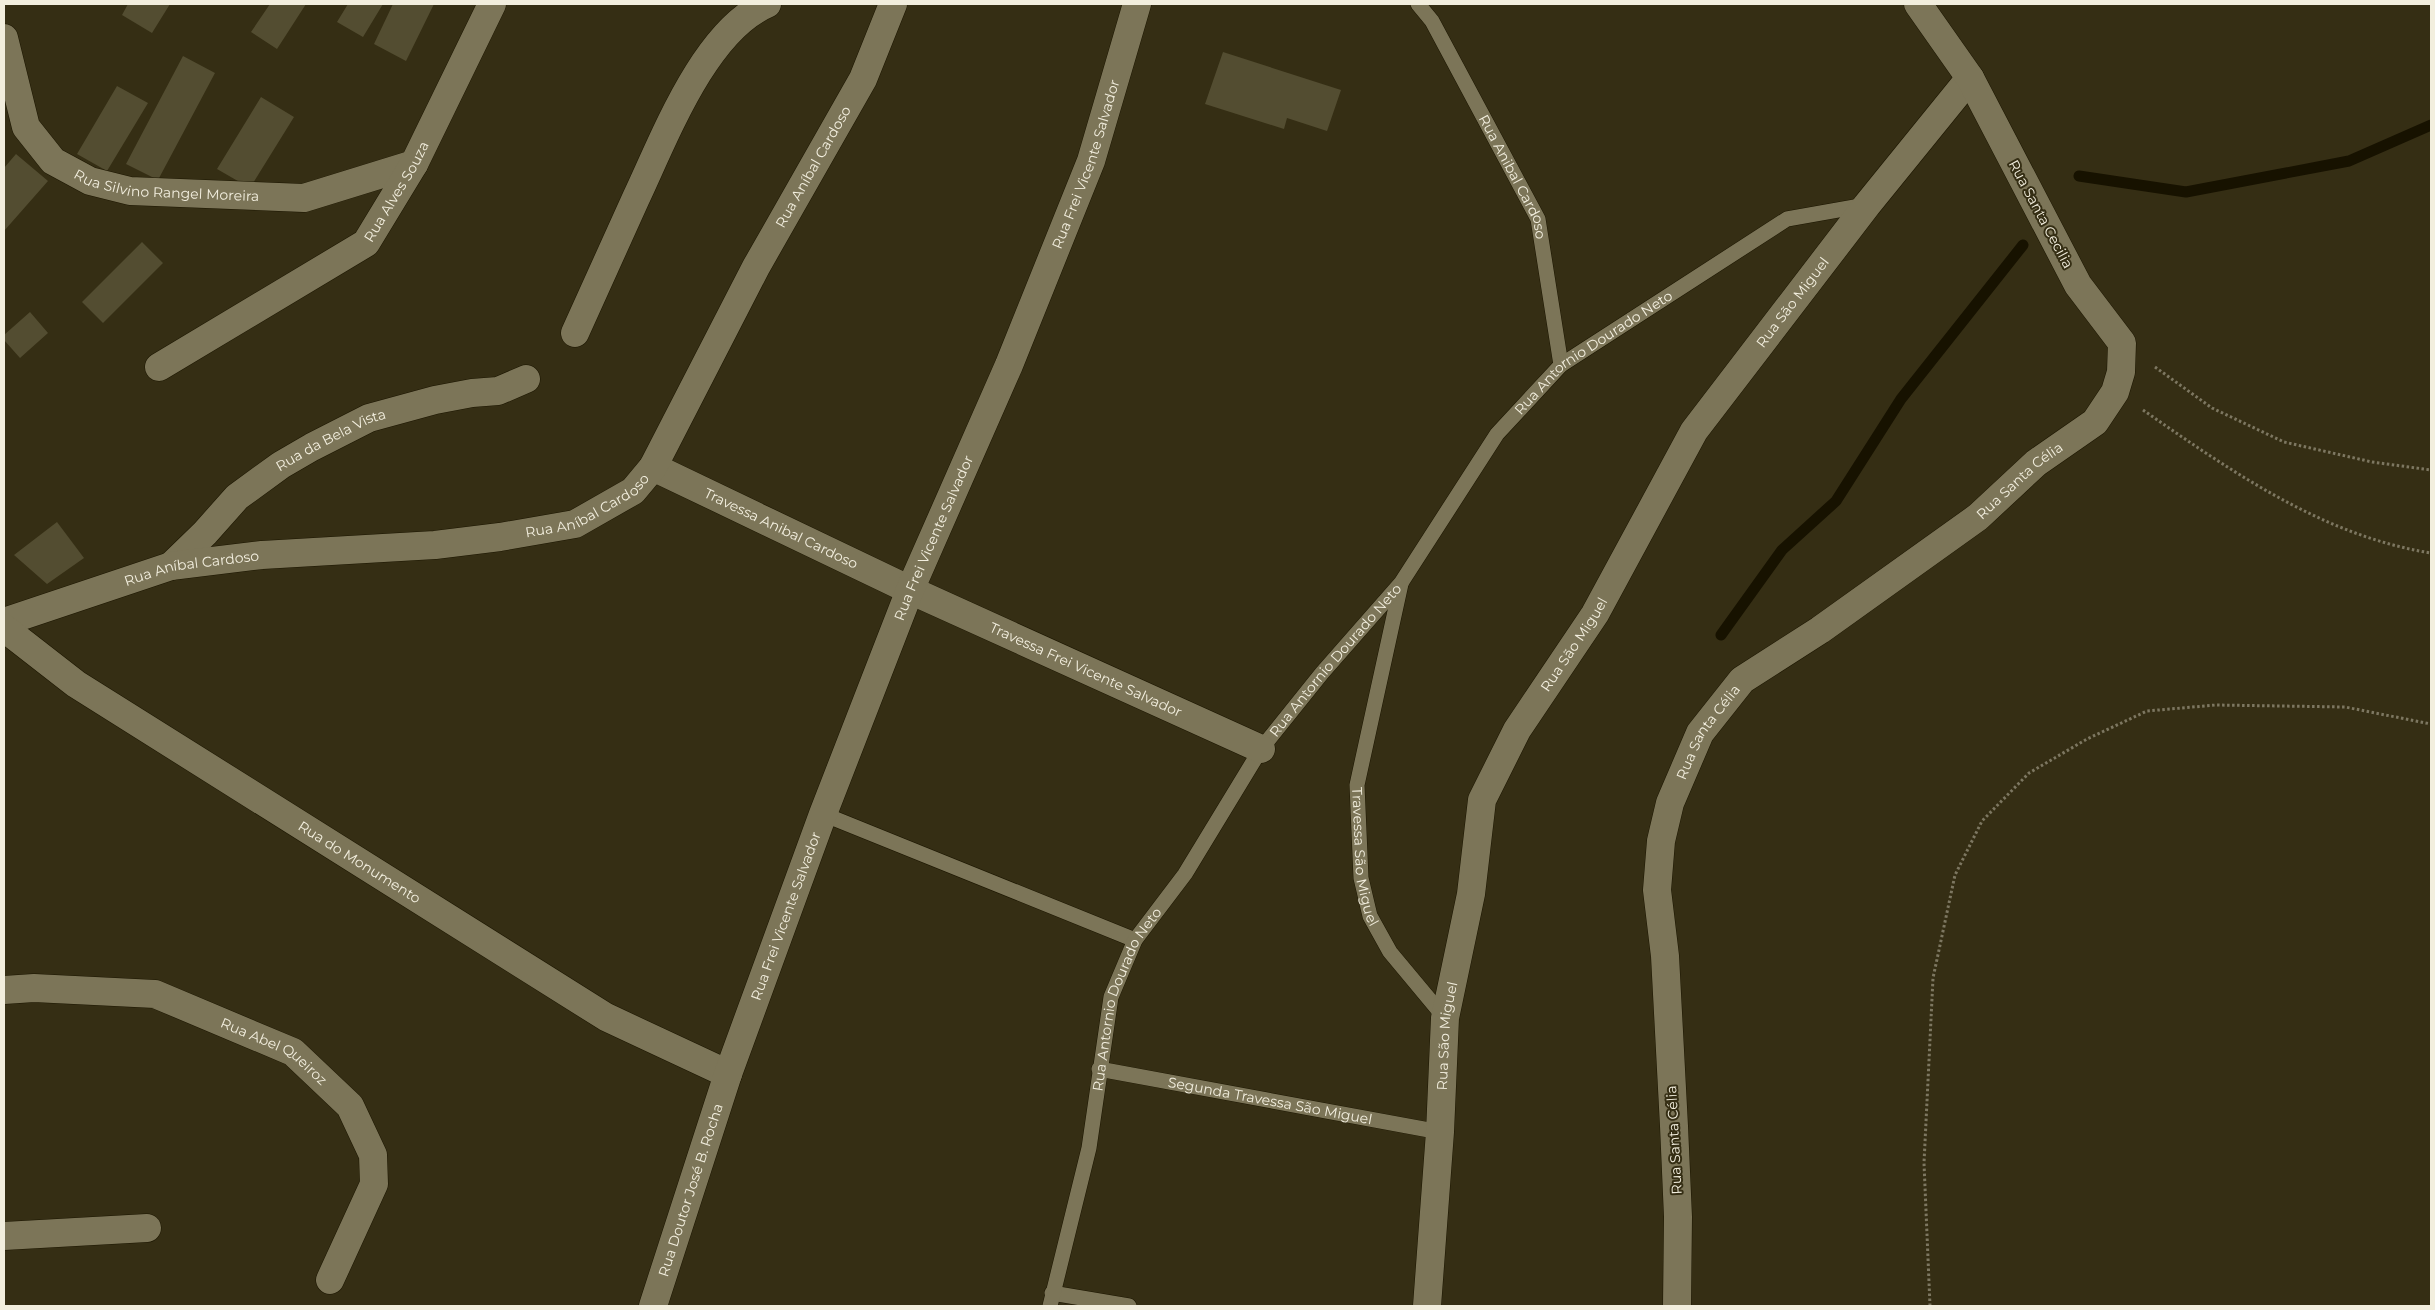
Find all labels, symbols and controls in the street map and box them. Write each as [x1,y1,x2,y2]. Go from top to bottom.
street label: Rua Frei Vicente Salvador [1048,77,1124,251]
street label: Rua Aníbal Cardoso [771,102,855,231]
street label: Rua Anibal Cardoso [1475,111,1550,240]
street label: Rua Alves Souza [360,138,433,245]
street label: Rua Santa Cecilia [2005,157,2077,271]
street label: Rua Silvino Rangel Moreira [71,165,260,205]
street label: Rua São Miguel [1752,254,1833,351]
street label: Rua Antornio Dourado Neto [1510,286,1676,418]
street label: Rua da Bela Vista [272,405,388,475]
street label: Rua Santa Célia [1972,438,2066,523]
street label: Rua Frei Vicente Salvador [890,452,977,623]
street label: Rua Aníbal Cardoso [524,470,653,541]
street label: Travessa Anibal Cardoso [701,484,861,573]
street label: Rua Aníbal Cardoso [122,546,260,590]
street label: Rua Antornio Dourado Neto [1265,580,1405,741]
street label: Rua São Miguel [1536,594,1611,695]
street label: Travessa Frei Vicente Salvador [987,618,1185,721]
street label: Rua Santa Célia [1672,681,1744,782]
street label: Travessa São Miguel [1348,787,1383,929]
street label: Rua do Monumento [295,817,424,907]
street label: Rua Frei Vicente Salvador [747,829,825,1003]
street label: Rua Antornio Dourado Neto [1088,904,1166,1092]
street label: Rua São Miguel [1433,980,1461,1091]
street label: Rua Abel Queiroz [218,1014,331,1089]
street label: Segunda Travessa São Miguel [1167,1073,1374,1128]
street label: Rua Santa Célia [1662,1085,1686,1195]
street label: Rua Doutor José B. Rocha [654,1101,727,1279]

